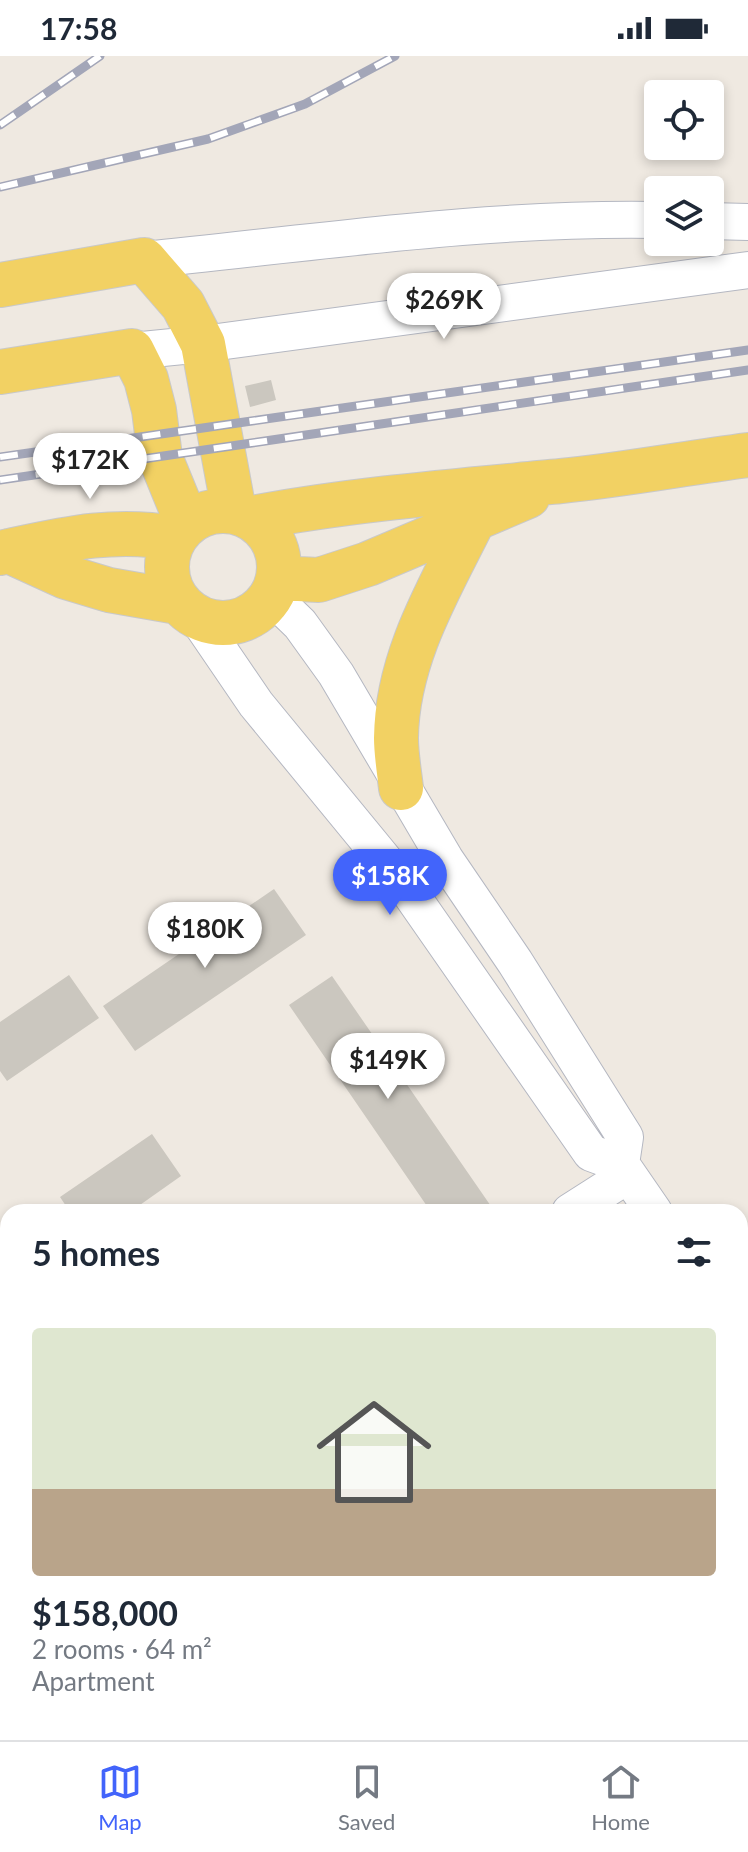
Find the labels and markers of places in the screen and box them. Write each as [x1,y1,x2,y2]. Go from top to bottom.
pin: $269K [388,273,500,341]
pin: $172K [34,433,146,501]
pin: $158K [334,849,446,917]
pin: $180K [149,902,261,970]
pin: $149K [332,1033,444,1101]

